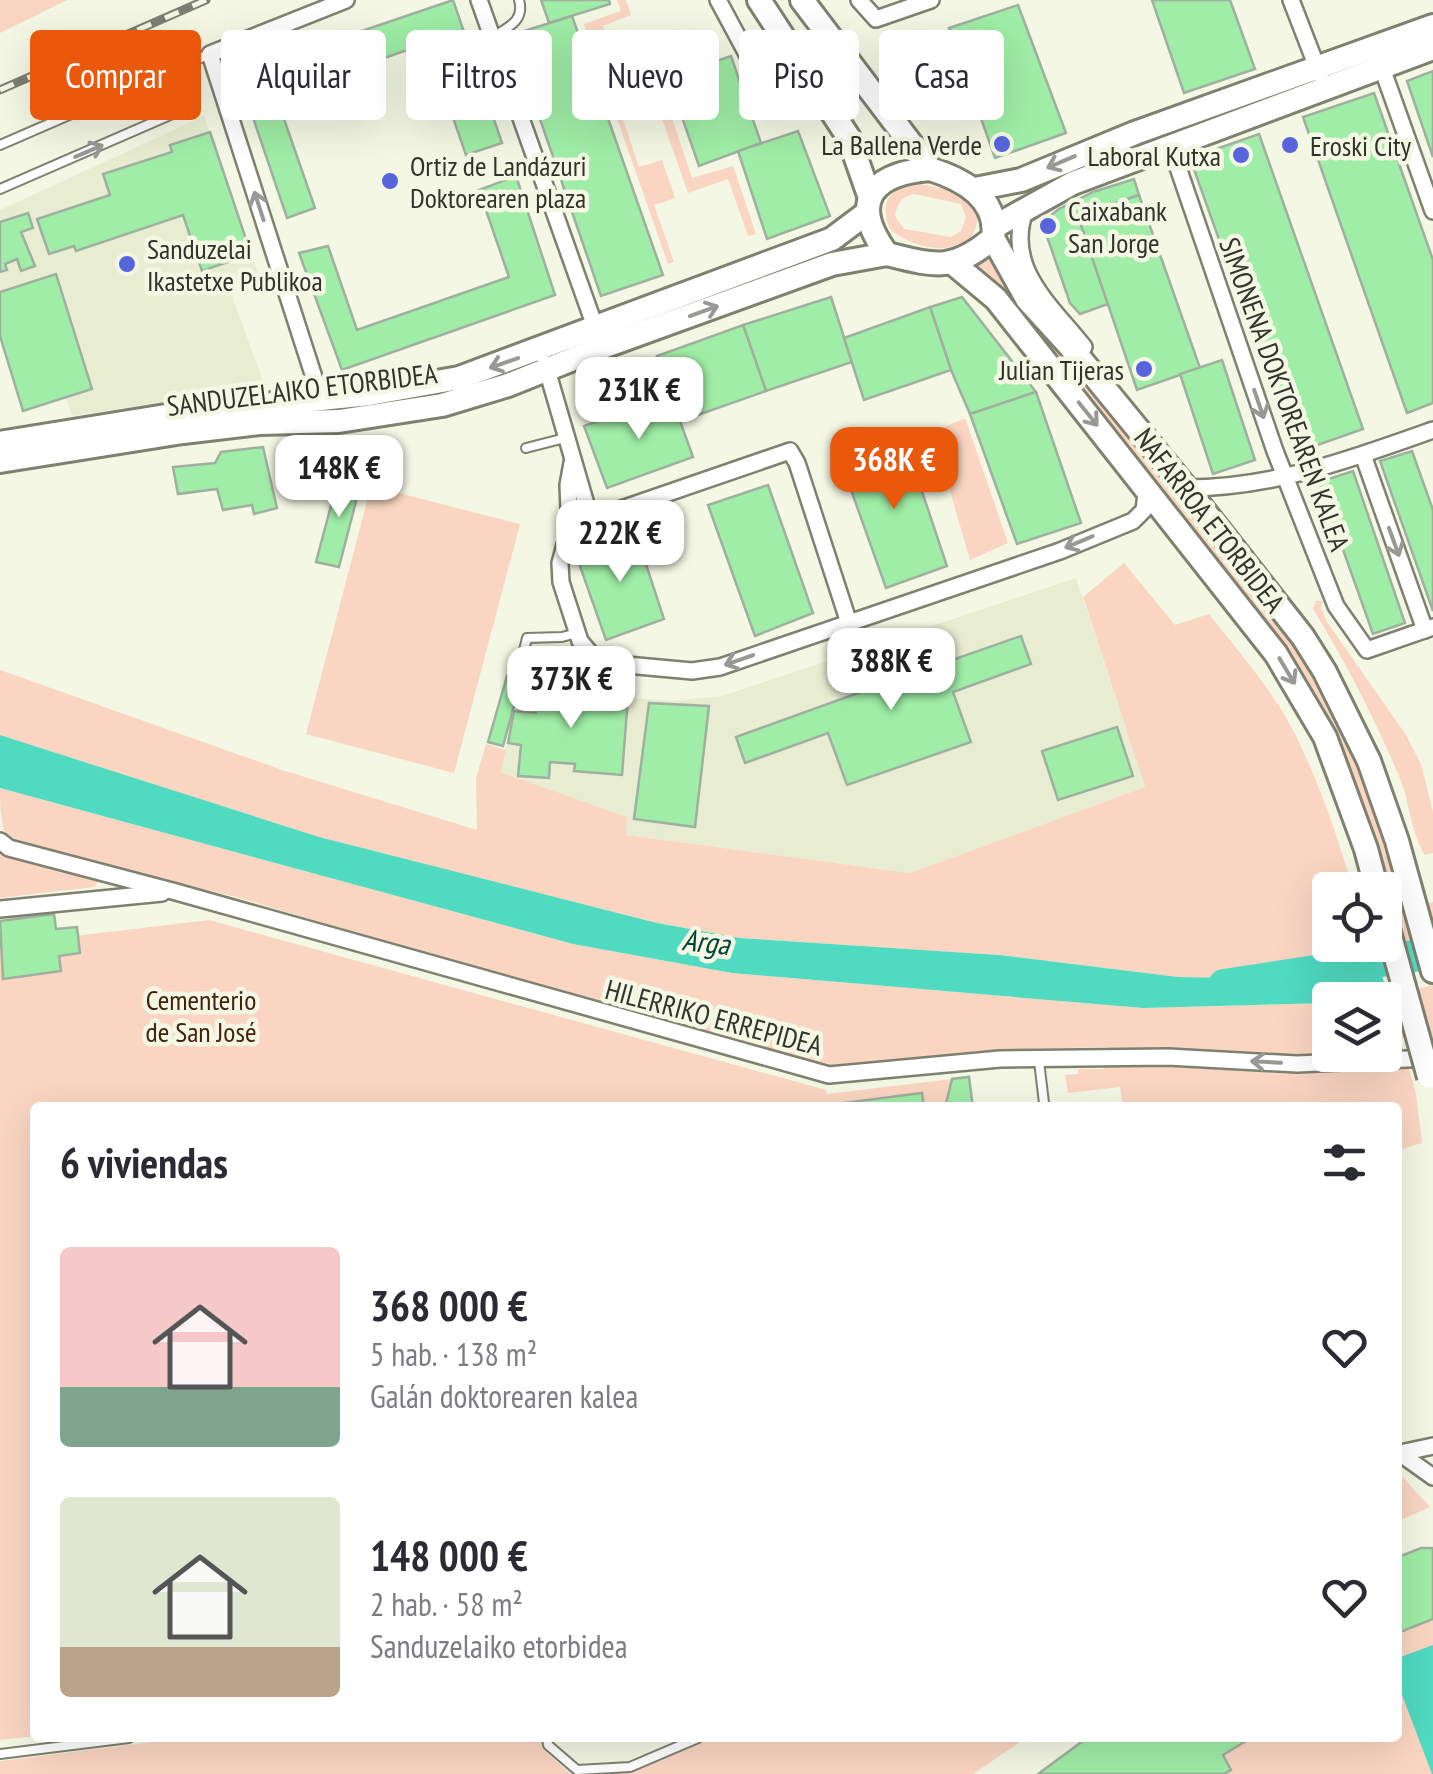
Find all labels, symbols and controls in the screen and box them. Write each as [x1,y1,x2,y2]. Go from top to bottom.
chip: Comprar [30,30,201,120]
chip: Alquilar [221,30,386,120]
chip: Filtros [406,30,552,120]
chip: Nuevo [572,30,719,120]
chip: Piso [739,30,859,120]
chip: Casa [879,30,1004,120]
place label: La Ballena Verde [821,126,982,163]
place label: Eroski City [1310,127,1412,164]
marker: La Ballena Verde [991,133,1013,155]
marker: Eroski City [1279,134,1301,156]
place label: Laboral Kutxa [1088,137,1221,174]
one-way arrow [73,140,104,158]
marker: Laboral Kutxa [1230,144,1252,166]
place label: Ortiz de Landázuri Doktorearen plaza [410,147,587,216]
one-way arrow [1046,154,1077,172]
marker: Ortiz de Landázuri Doktorearen plaza [379,170,401,192]
one-way arrow [249,191,267,222]
place label: Caixabank San Jorge [1068,192,1167,261]
marker: Caixabank San Jorge [1037,215,1059,237]
place label: Sanduzelai Ikastetxe Publikoa [147,230,323,299]
street label: SIMONENA DOKTOREAREN KALEA [1211,232,1359,556]
marker: Sanduzelai Ikastetxe Publikoa [116,253,138,275]
one-way arrow [688,301,719,319]
place label: Julian Tijeras [998,351,1124,388]
street label: SANDUZELAIKO ETORBIDEA [165,354,440,424]
one-way arrow [490,355,521,373]
pin: 231K € [558,357,720,442]
marker: Julian Tijeras [1133,358,1155,380]
text: 231K € [597,368,681,410]
one-way arrow [1252,388,1270,420]
one-way arrow [1077,400,1099,426]
street label: NAFARROA ETORBIDEA [1126,420,1294,620]
pin: 368K € [813,427,975,512]
pin: 148K € [258,435,420,520]
text: 368K € [852,438,936,480]
text: 148K € [297,446,381,488]
pin: 222K € [539,500,701,585]
text: 222K € [578,511,662,553]
one-way arrow [1386,526,1404,557]
one-way arrow [1064,535,1095,553]
pin: 388K € [810,628,972,713]
text: 388K € [849,639,933,681]
pin: 373K € [490,646,652,731]
one-way arrow [724,653,756,671]
one-way arrow [1277,656,1297,685]
text: 373K € [529,657,613,699]
map controls [1312,872,1402,1072]
button: locate [1312,872,1402,962]
water label: Arga [680,919,734,963]
street label: HILERRIKO ERREPIDEA [601,970,827,1064]
park label: Cementerio de San José [146,981,256,1050]
button: layers [1312,982,1402,1072]
one-way arrow [1250,1052,1282,1071]
text: 6 viviendas [60,1135,228,1190]
icon: filters [1317,1135,1372,1190]
text: 368 000 € [370,1278,528,1333]
icon: home [140,1287,260,1407]
icon: heart [1317,1320,1372,1375]
text: 5 hab. · 138 m² [370,1333,537,1375]
text: Galán doktorearen kalea [370,1375,638,1417]
text: 148 000 € [370,1528,528,1583]
icon: home [140,1537,260,1657]
icon: heart [1317,1570,1372,1625]
text: 2 hab. · 58 m² [370,1583,523,1625]
text: Sanduzelaiko etorbidea [370,1625,628,1667]

